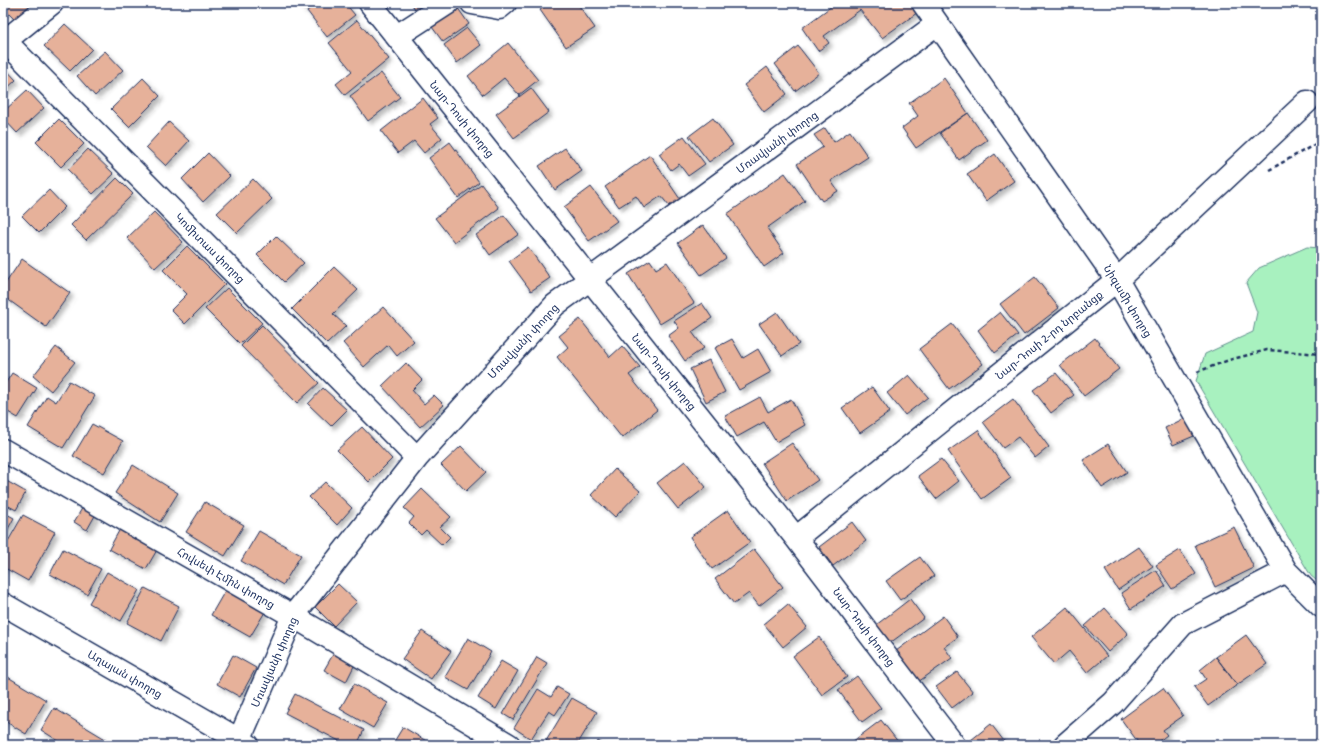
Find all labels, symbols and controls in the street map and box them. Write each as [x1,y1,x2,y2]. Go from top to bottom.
street label: Նար-Դոսի փողոց [427,78,497,160]
street label: Մռավյանի փողոց [733,108,821,176]
street label: Կոմիտաս փողոց [172,210,248,286]
street label: Նիզամի փողոց [1101,262,1155,340]
street label: Նար-Դոսի 2-րդ նրբանցք [993,287,1105,383]
street label: Մռավյանի փողոց [485,301,561,381]
street label: Նար-Դոսի փողոց [629,331,699,413]
street label: Հովսեփ Էմին փողոց [175,544,277,612]
street label: Նար-Դոսի փողոց [830,585,898,669]
street label: Մռավյանի փողոց [248,615,300,709]
street label: Աղայան փողոց [85,647,165,701]

